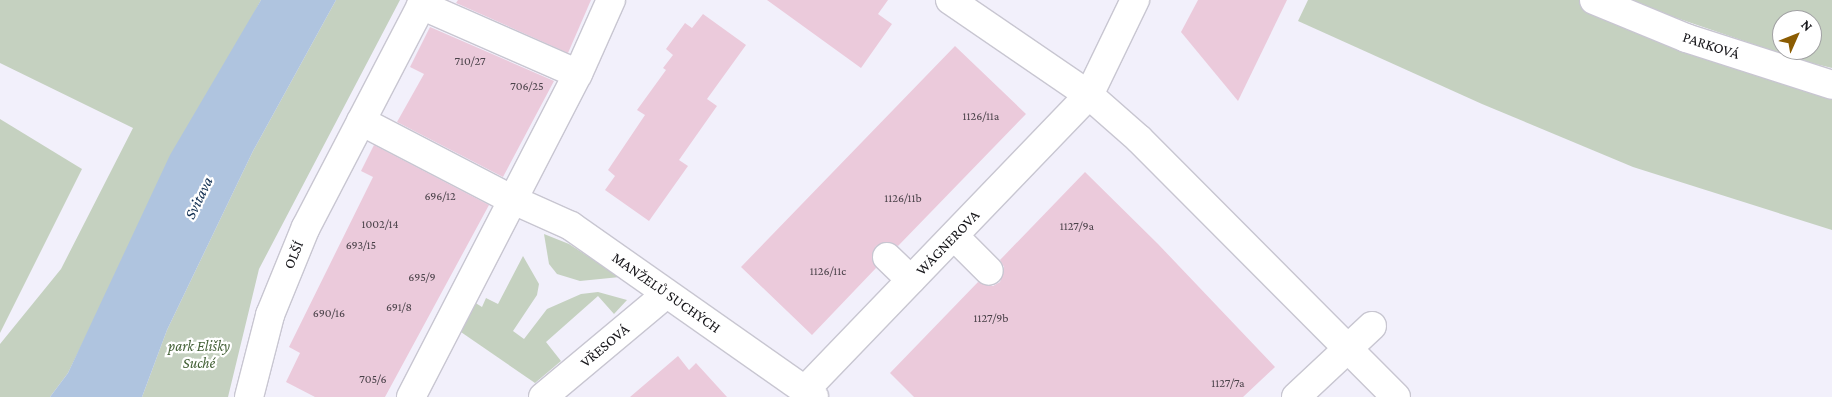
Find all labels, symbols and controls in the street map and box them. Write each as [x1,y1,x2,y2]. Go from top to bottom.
north arrow [1772,10,1822,60]
text: N [1798,16,1816,34]
street label: PARKOVÁ [1680,28,1742,64]
house number: 710/27 [454,55,486,69]
house number: 706/25 [510,80,544,94]
house number: 1126/11a [963,110,999,124]
water label: Svitava [181,174,217,222]
house number: 696/12 [424,190,456,204]
house number: 1126/11b [884,192,922,206]
street label: WÁGNEROVA [912,207,984,279]
house number: 1002/14 [361,218,399,232]
house number: 1127/9a [1060,220,1094,234]
street label: OLŠÍ [280,238,308,272]
house number: 693/15 [346,239,376,253]
street label: MANŽELŮ SUCHÝCH [608,249,724,337]
house number: 1126/11c [810,265,846,279]
house number: 695/9 [408,271,436,285]
house number: 691/8 [386,301,412,315]
house number: 690/16 [313,307,345,321]
house number: 1127/9b [974,312,1008,326]
street label: VŘESOVÁ [577,320,633,372]
park label: park Elišky Suché [168,337,230,372]
house number: 705/6 [359,373,387,387]
house number: 1127/7a [1211,377,1245,391]

